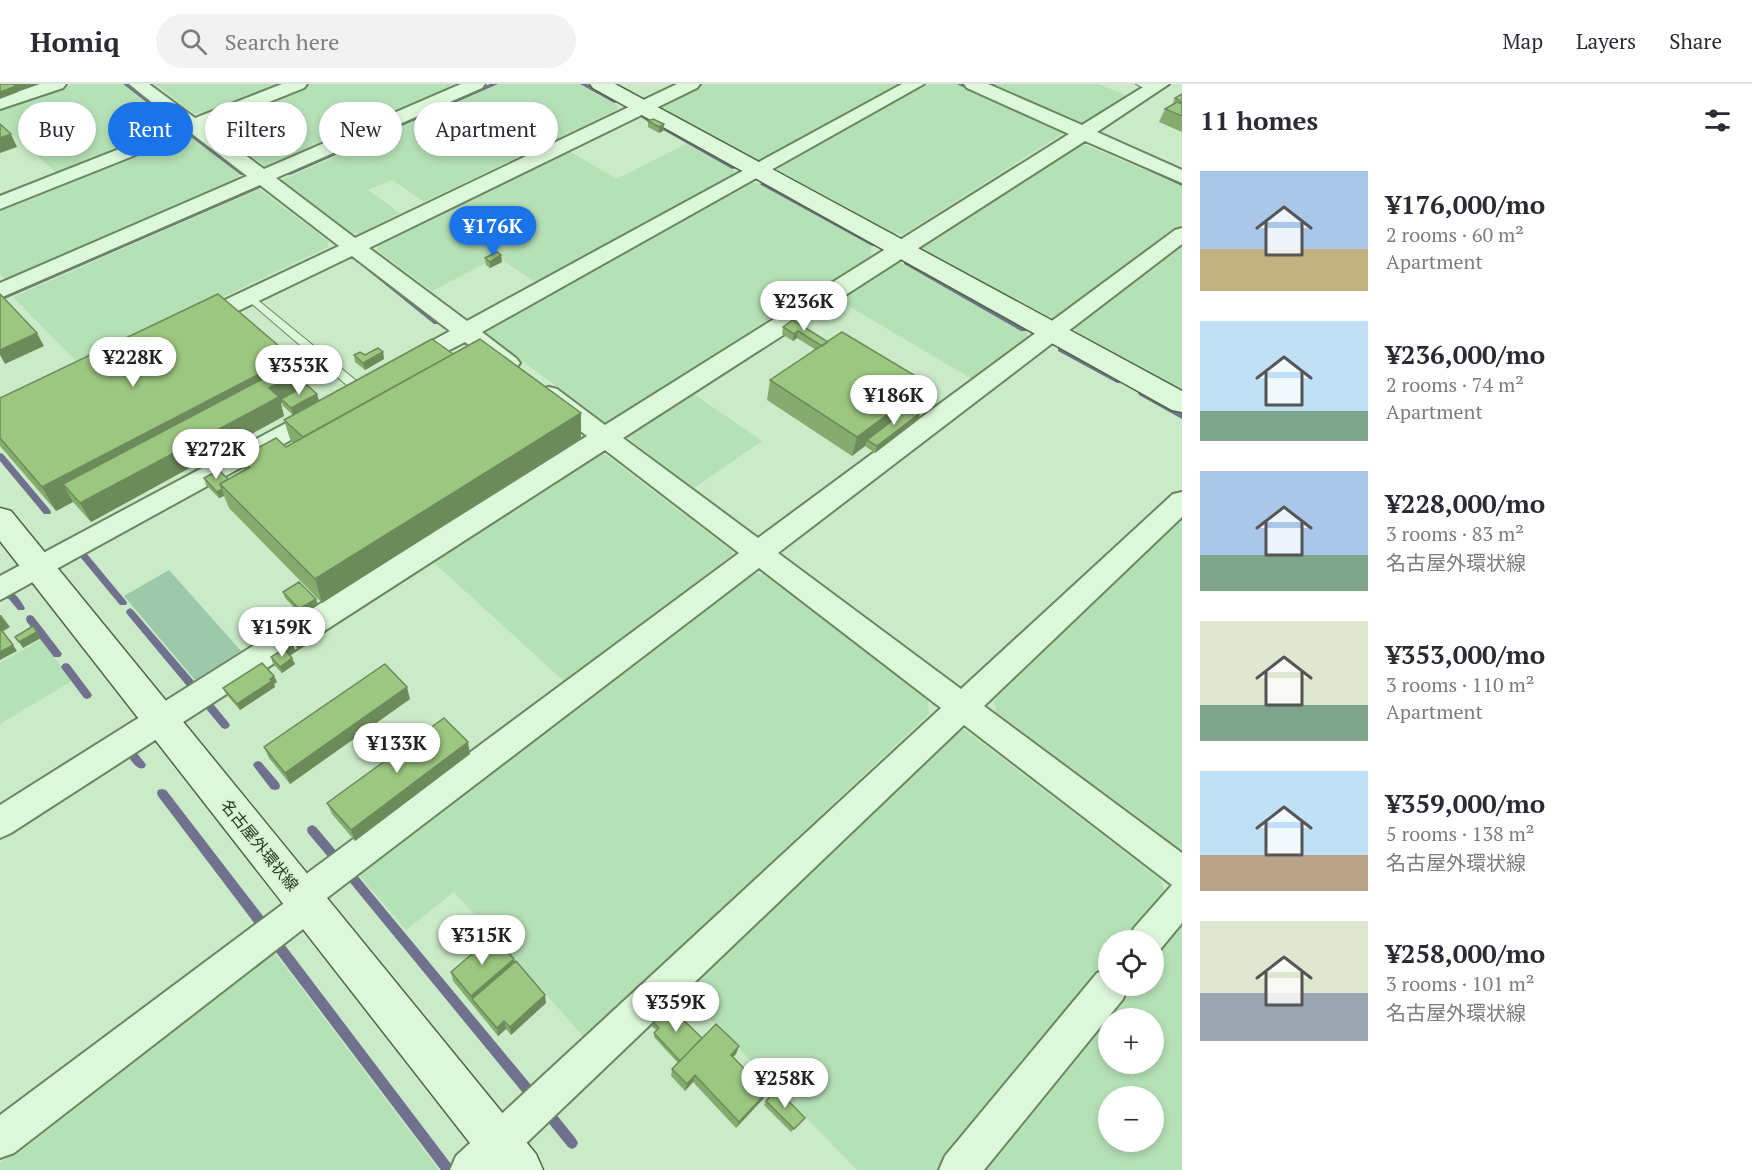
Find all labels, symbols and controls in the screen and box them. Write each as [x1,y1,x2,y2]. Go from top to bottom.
search box [156,14,576,68]
text: Homiq [30,23,120,60]
icon: search [177,25,210,58]
text: Search here [225,27,339,56]
text: Map [1502,27,1543,55]
text: Layers [1576,27,1636,55]
text: Share [1669,27,1722,55]
chip: Buy [18,102,96,156]
chip: Rent [108,102,193,156]
chip: Filters [205,102,307,156]
chip: New [319,102,402,156]
chip: Apartment [414,102,558,156]
text: 11 homes [1200,103,1318,137]
icon: filters [1701,104,1734,137]
text: ¥176,000/mo [1386,187,1545,221]
icon: home [1248,195,1320,267]
pin: ¥176K [451,206,535,257]
text: ¥176K [463,212,523,239]
text: 2 rooms · 60 m² [1386,221,1524,248]
text: Apartment [1386,248,1483,275]
pin: ¥236K [762,281,846,332]
text: ¥236K [774,287,834,314]
pin: ¥228K [91,337,175,388]
text: ¥236,000/mo [1386,337,1545,371]
text: ¥228K [103,343,163,370]
pin: ¥353K [257,345,341,396]
icon: home [1248,345,1320,417]
text: ¥353K [269,351,329,378]
text: 2 rooms · 74 m² [1386,371,1524,398]
pin: ¥186K [852,375,936,426]
text: ¥186K [864,381,924,408]
text: Apartment [1386,398,1483,425]
pin: ¥272K [174,429,258,480]
text: ¥272K [186,435,246,462]
text: ¥228,000/mo [1386,486,1545,520]
icon: home [1248,495,1320,567]
text: 3 rooms · 83 m² [1386,520,1524,547]
text: 名古屋外環状線 [1386,549,1526,576]
pin: ¥159K [240,607,324,658]
text: ¥159K [252,613,312,640]
text: ¥353,000/mo [1386,637,1545,671]
icon: home [1248,645,1320,717]
text: 3 rooms · 110 m² [1386,671,1534,698]
text: Apartment [1386,698,1483,725]
pin: ¥133K [355,723,439,774]
text: ¥133K [367,729,427,756]
text: ¥359,000/mo [1386,786,1545,820]
street label: 名古屋外環状線 [216,795,304,895]
icon: home [1248,795,1320,867]
text: 5 rooms · 138 m² [1386,820,1534,847]
text: 名古屋外環状線 [1386,849,1526,876]
pin: ¥315K [440,915,524,966]
text: ¥315K [452,921,512,948]
map controls [1098,930,1164,1152]
button: locate [1098,930,1164,996]
text: ¥258,000/mo [1386,936,1545,970]
icon: home [1248,945,1320,1017]
text: 3 rooms · 101 m² [1386,970,1534,997]
pin: ¥359K [634,982,718,1033]
text: ¥359K [646,988,706,1015]
text: 名古屋外環状線 [1386,999,1526,1026]
button: + [1098,1008,1164,1074]
pin: ¥258K [743,1058,827,1109]
text: ¥258K [755,1064,815,1091]
button: − [1098,1086,1164,1152]

